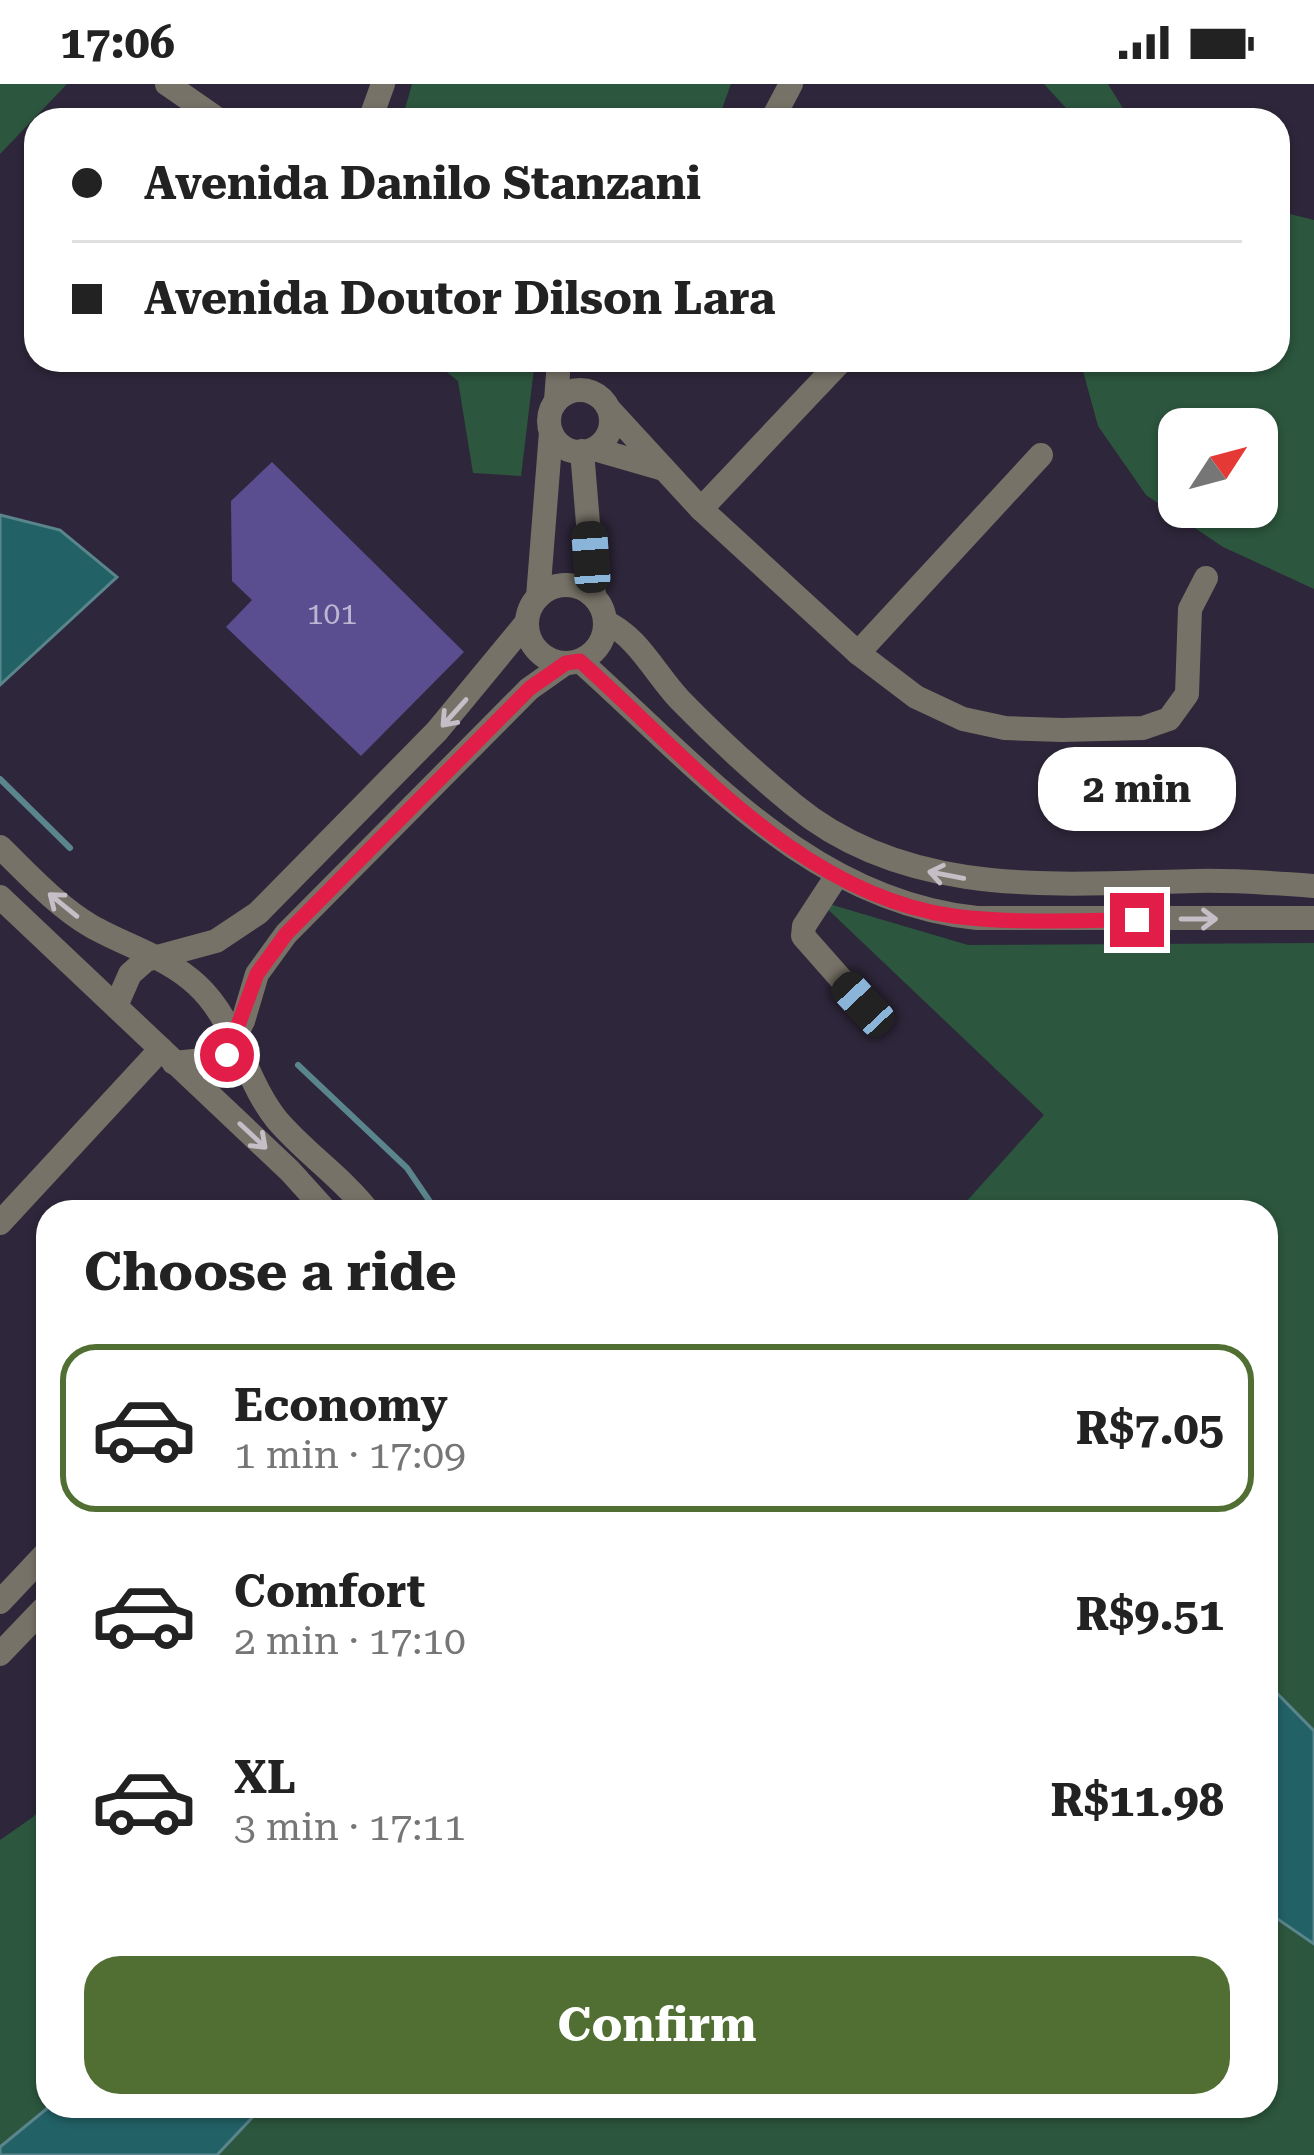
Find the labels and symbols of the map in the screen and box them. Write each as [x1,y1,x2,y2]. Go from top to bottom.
north arrow [1158,408,1278,528]
car [571,520,611,594]
house number: 101 [307,596,357,631]
one-way arrow [441,697,468,727]
callout: 2 min [1038,746,1236,830]
one-way arrow [927,863,966,885]
one-way arrow [47,892,79,919]
route end [1110,893,1164,947]
one-way arrow [1179,908,1218,930]
car [825,965,901,1043]
route start [200,1028,254,1082]
one-way arrow [237,1121,267,1149]

